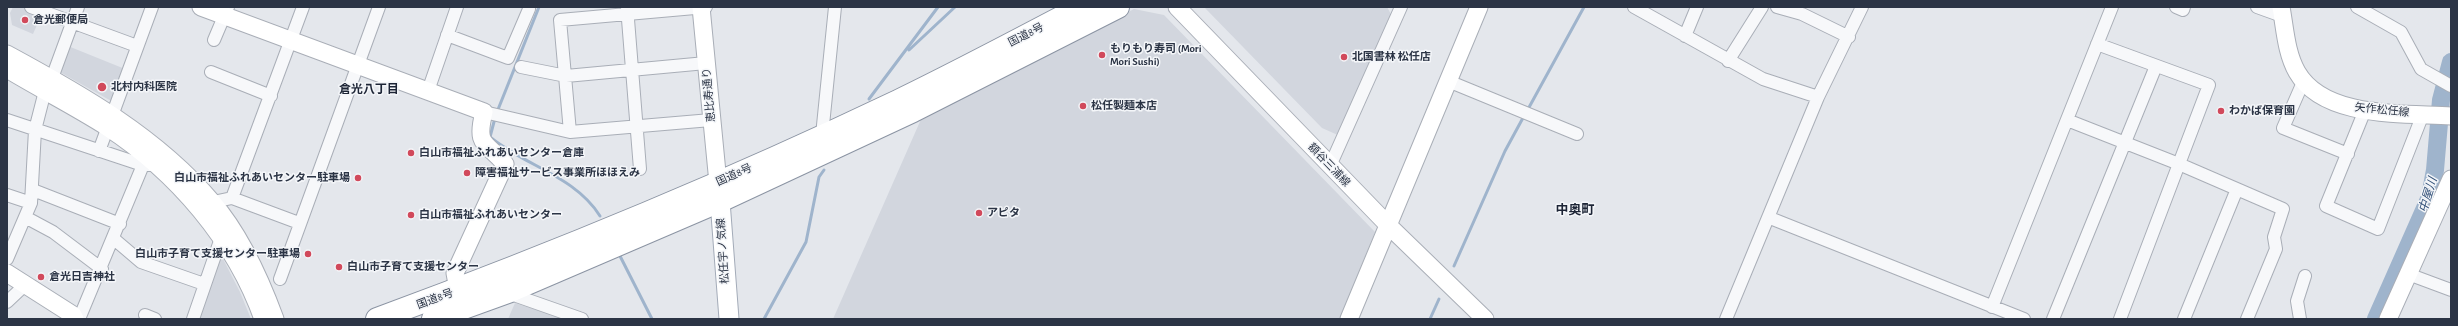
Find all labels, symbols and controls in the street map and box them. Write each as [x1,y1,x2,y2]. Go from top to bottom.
place label: 倉光郵便局 [33,13,88,27]
marker: 倉光郵便局 [20,15,30,25]
street label: 国道8号 [1006,20,1046,50]
place label: もりもり寿司 (Mori Mori Sushi) [1110,42,1202,68]
marker: もりもり寿司 (Mori Mori Sushi) [1097,50,1107,60]
place label: 北国書林 松任店 [1352,50,1431,64]
marker: 北国書林 松任店 [1339,52,1349,62]
street label: 恵比寿通り [700,67,718,123]
place label: 北村内科医院 [111,80,177,94]
marker: 北村内科医院 [96,81,108,93]
district label: 倉光八丁目 [339,82,399,96]
place label: 松任製麺本店 [1091,99,1157,113]
marker: 松任製麺本店 [1078,101,1088,111]
street label: 矢作松任線 [2354,101,2410,119]
place label: わかば保育園 [2229,104,2295,118]
marker: わかば保育園 [2216,106,2226,116]
street label: 額谷三浦線 [1305,141,1353,189]
place label: 白山市福祉ふれあいセンター倉庫 [419,146,584,160]
marker: 白山市福祉ふれあいセンター倉庫 [406,148,416,158]
street label: 国道8号 [714,161,754,189]
place label: 障害福祉サービス事業所ほほえみ [475,166,640,180]
marker: 障害福祉サービス事業所ほほえみ [462,168,472,178]
place label: 白山市福祉ふれあいセンター駐車場 [174,171,350,185]
marker: 白山市福祉ふれあいセンター駐車場 [353,173,363,183]
water label: 中屋川 [2416,176,2440,214]
district label: 中奥町 [1556,202,1594,218]
place label: アピタ [987,206,1020,220]
place label: 白山市福祉ふれあいセンター [419,208,562,222]
marker: アピタ [974,208,984,218]
marker: 白山市福祉ふれあいセンター [406,210,416,220]
street label: 松任宇ノ気線 [714,218,732,284]
place label: 白山市子育て支援センター駐車場 [135,247,300,261]
marker: 白山市子育て支援センター駐車場 [303,249,313,259]
place label: 白山市子育て支援センター [347,260,479,274]
marker: 白山市子育て支援センター [334,262,344,272]
place label: 倉光日吉神社 [49,270,115,284]
marker: 倉光日吉神社 [36,272,46,282]
street label: 国道8号 [415,286,455,312]

